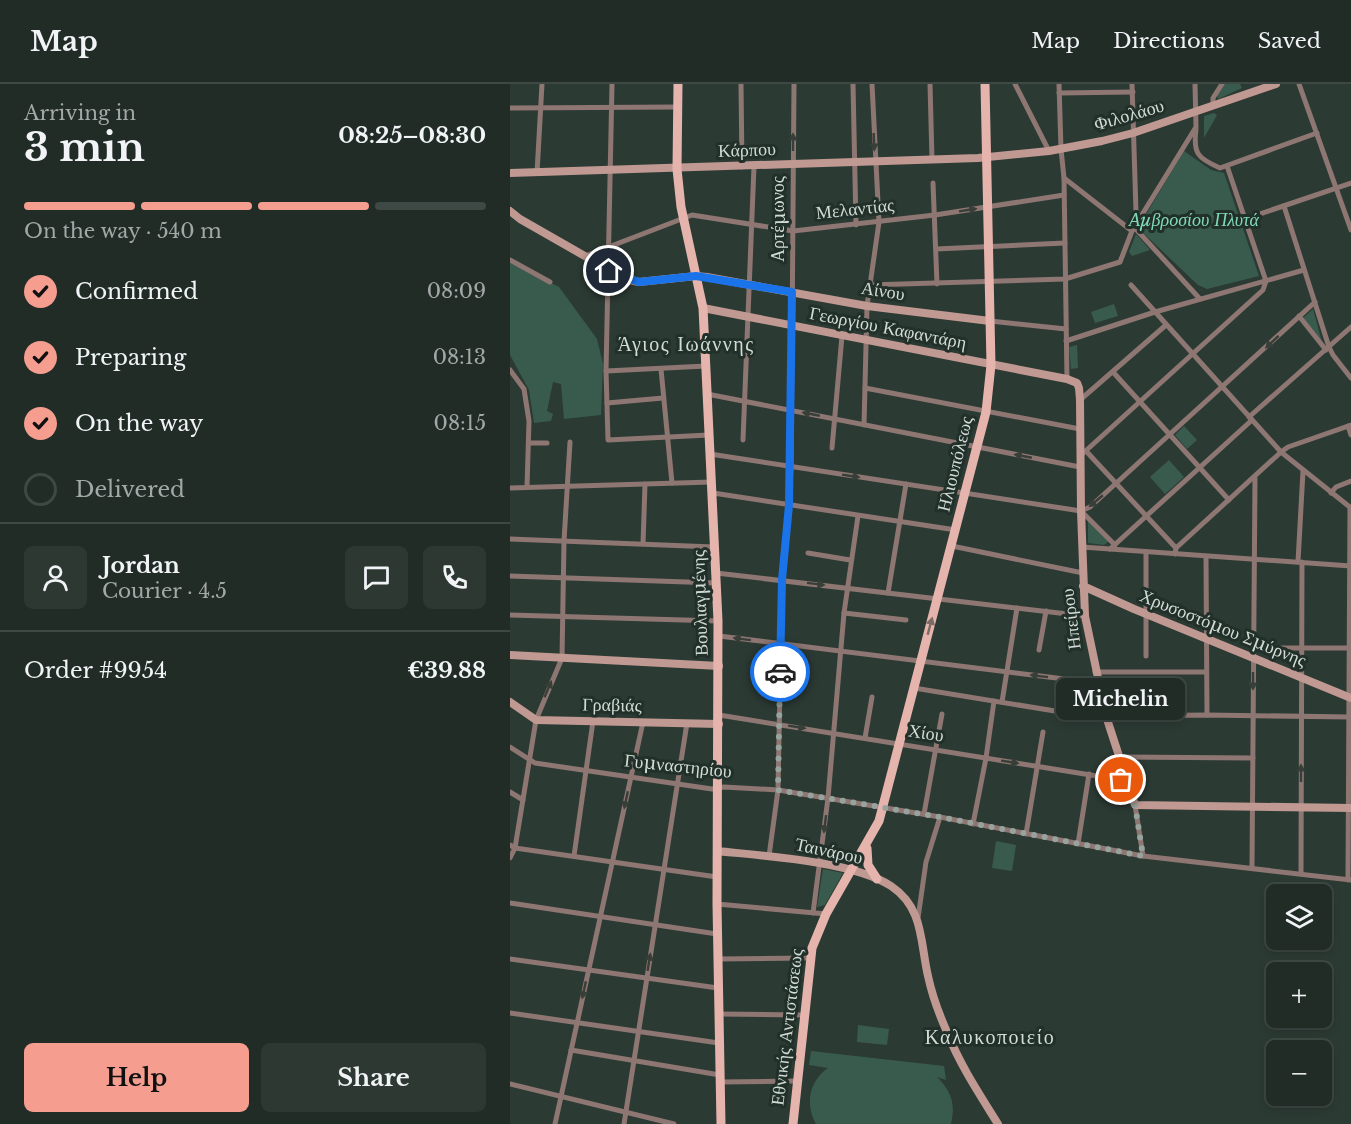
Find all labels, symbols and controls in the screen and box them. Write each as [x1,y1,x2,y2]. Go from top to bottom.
text: Map [30,24,98,59]
text: Map [1031,28,1080,54]
text: Directions [1113,28,1225,54]
text: Saved [1258,28,1321,54]
street label: Φιλολάου [1091,95,1167,135]
text: Arriving in [24,101,136,125]
text: 08:25–08:30 [338,122,486,149]
text: 3 min [24,123,145,172]
one-way arrow [788,133,798,152]
one-way arrow [870,133,879,152]
street label: Κάρπου [718,138,776,162]
street label: Αρτέμωνος [767,176,789,262]
street label: Μελαντίας [815,194,895,224]
one-way arrow [959,205,978,214]
park label: Αμβροσίου Πλυτά [1128,209,1259,231]
text: On the way · 540 m [24,219,222,243]
pin [583,245,634,296]
icon: home [592,254,625,287]
icon: check [24,275,57,308]
street label: Αίνου [860,277,906,305]
text: Confirmed [75,278,198,305]
text: 08:09 [427,279,486,303]
street label: Γεωργίου Καφαντάρη [808,302,968,354]
district label: Άγιος Ιωάννης [617,332,755,356]
one-way arrow [1265,335,1280,348]
icon: check [24,341,57,374]
text: Preparing [75,344,186,371]
text: 08:13 [433,345,486,369]
icon: check [24,407,57,440]
one-way arrow [801,409,820,418]
text: On the way [75,410,203,437]
text: 08:15 [434,411,486,435]
street label: Ηλιουπόλεως [933,414,977,514]
one-way arrow [1013,451,1032,460]
one-way arrow [842,472,861,481]
text: Delivered [75,476,185,503]
one-way arrow [1089,494,1104,507]
button: person [24,546,87,609]
button: chat [345,546,408,609]
button: phone [423,546,486,609]
street label: Βουλιαγμένης [687,550,713,656]
text: Jordan [102,552,180,579]
text: Courier · 4.5 [102,579,227,603]
one-way arrow [806,580,825,589]
street label: Χρυσοστόμου Σμύρνης [1137,585,1309,671]
street label: Ηπείρου [1056,587,1086,651]
one-way arrow [926,617,936,635]
one-way arrow [732,635,751,644]
courier [750,642,810,702]
icon: car [764,656,797,689]
text: Order #9954 [24,657,167,684]
text: €39.88 [407,657,486,684]
one-way arrow [1030,671,1049,680]
one-way arrow [1248,672,1258,691]
callout: Michelin [1056,678,1186,720]
one-way arrow [543,679,553,697]
text: Michelin [1072,687,1169,711]
street label: Γραβιάς [582,693,642,717]
street label: Χίου [907,719,945,747]
one-way arrow [788,723,807,732]
street label: Γυμναστηρίου [623,749,733,783]
pin [1095,754,1146,805]
one-way arrow [1001,757,1020,766]
icon: bag [1104,763,1137,796]
one-way arrow [1296,763,1306,782]
one-way arrow [621,790,630,809]
one-way arrow [820,815,830,834]
street label: Ταινάρου [793,833,865,869]
map controls [1266,884,1332,1106]
button: layers [1266,884,1332,950]
street label: Εθνικής Αντιστάσεως [766,947,808,1107]
one-way arrow [645,952,654,971]
button: + [1266,962,1332,1028]
one-way arrow [579,981,588,1000]
district label: Καλυκοποιείο [925,1025,1055,1049]
button: − [1266,1040,1332,1106]
button: Help [24,1043,249,1112]
button: Share [261,1043,486,1112]

